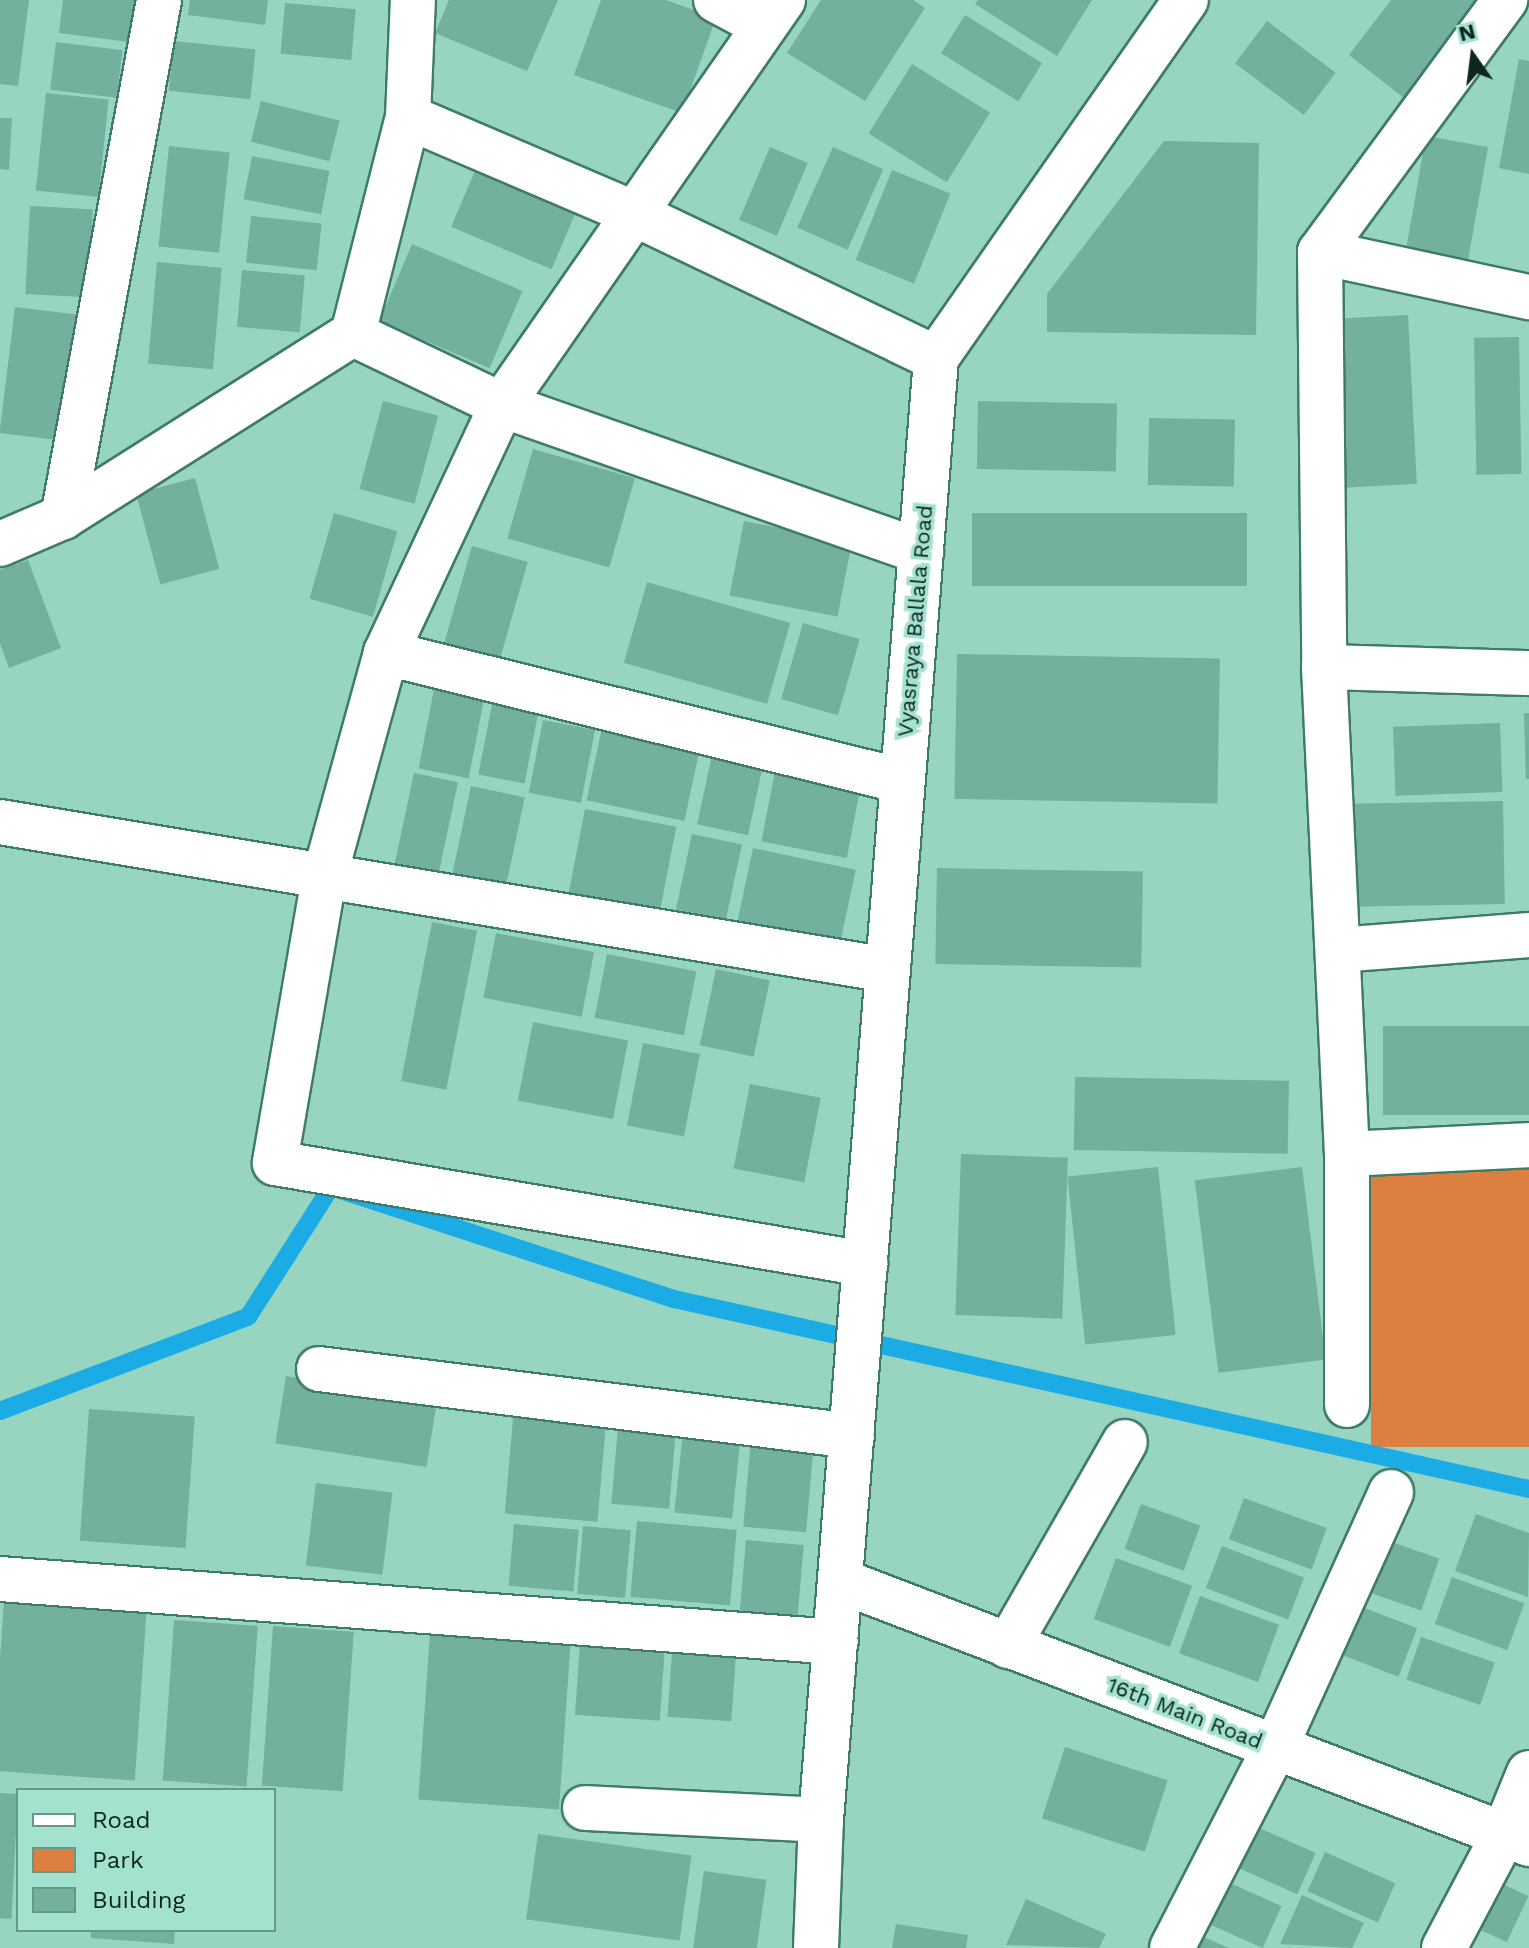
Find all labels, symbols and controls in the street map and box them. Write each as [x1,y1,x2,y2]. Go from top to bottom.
north arrow [1433,16,1513,96]
text: N [1456,18,1478,46]
street label: Vyasraya Ballala Road [892,503,938,739]
street label: 16th Main Road [1104,1671,1266,1755]
legend [16,1788,276,1932]
text: Road [92,1806,151,1834]
text: Park [92,1846,144,1874]
text: Building [92,1886,185,1914]

